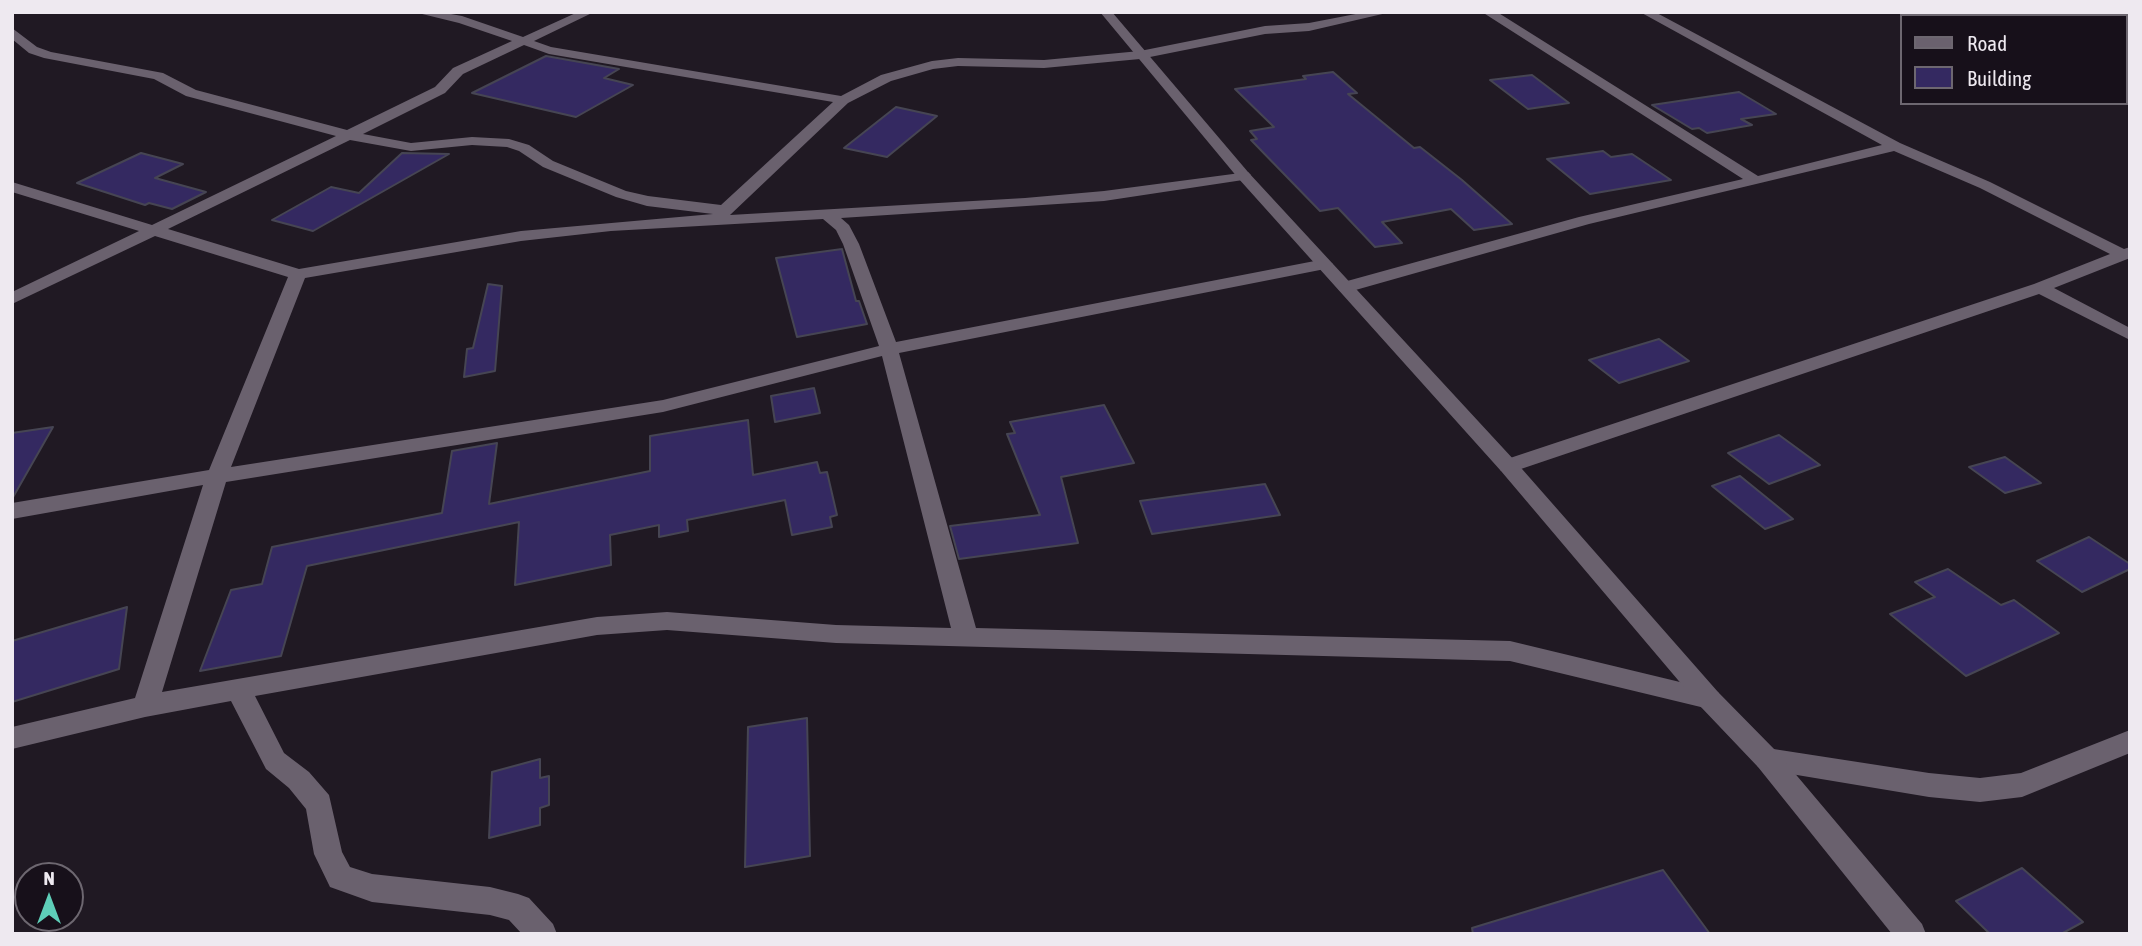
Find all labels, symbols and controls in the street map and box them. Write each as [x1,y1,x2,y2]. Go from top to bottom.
legend [1900,14,2128,105]
text: Road [1967,31,2007,55]
text: Building [1967,66,2031,90]
north arrow [14,862,84,932]
text: N [43,867,55,889]

